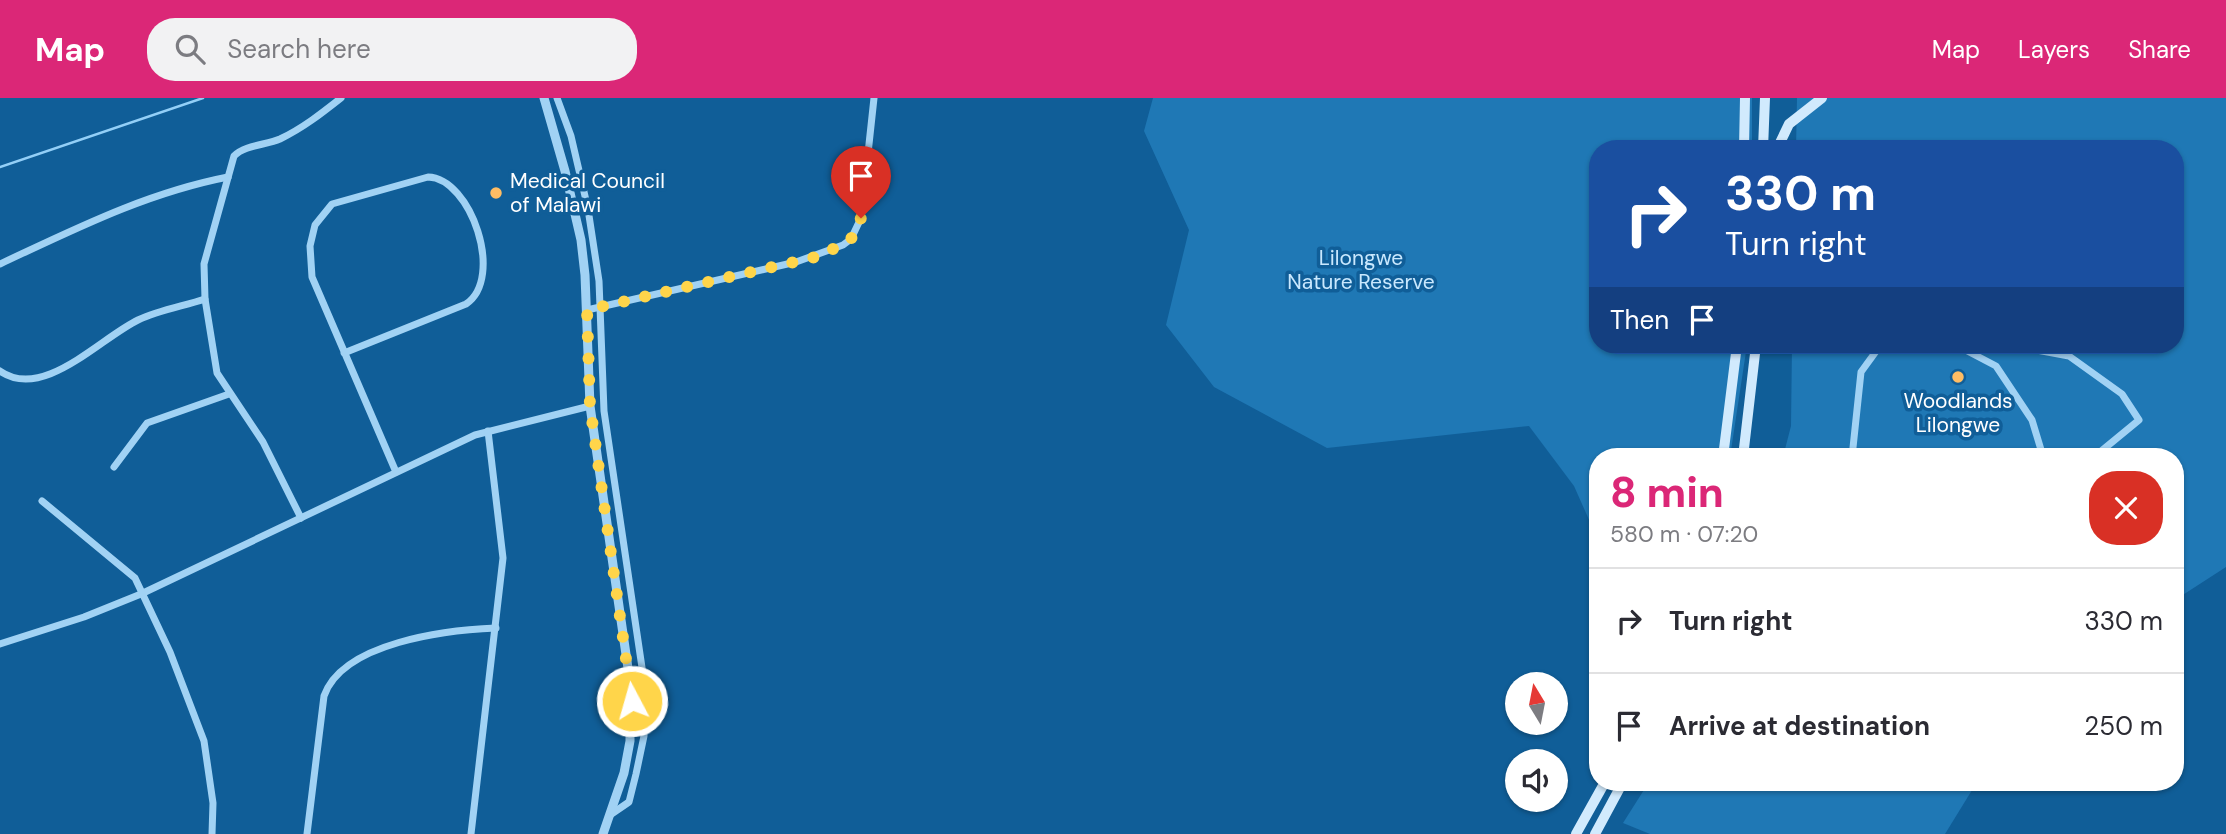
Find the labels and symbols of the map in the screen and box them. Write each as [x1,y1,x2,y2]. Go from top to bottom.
pin [831,146,891,218]
place label: Medical Council of Malawi [510,167,665,219]
marker: Medical Council of Malawi [488,185,504,201]
park label: Lilongwe Nature Reserve [1287,244,1435,296]
marker: Woodlands Lilongwe [1950,369,1966,385]
place label: Woodlands Lilongwe [1903,387,2013,439]
position arrow [595,664,669,738]
north arrow [1505,672,1568,735]

